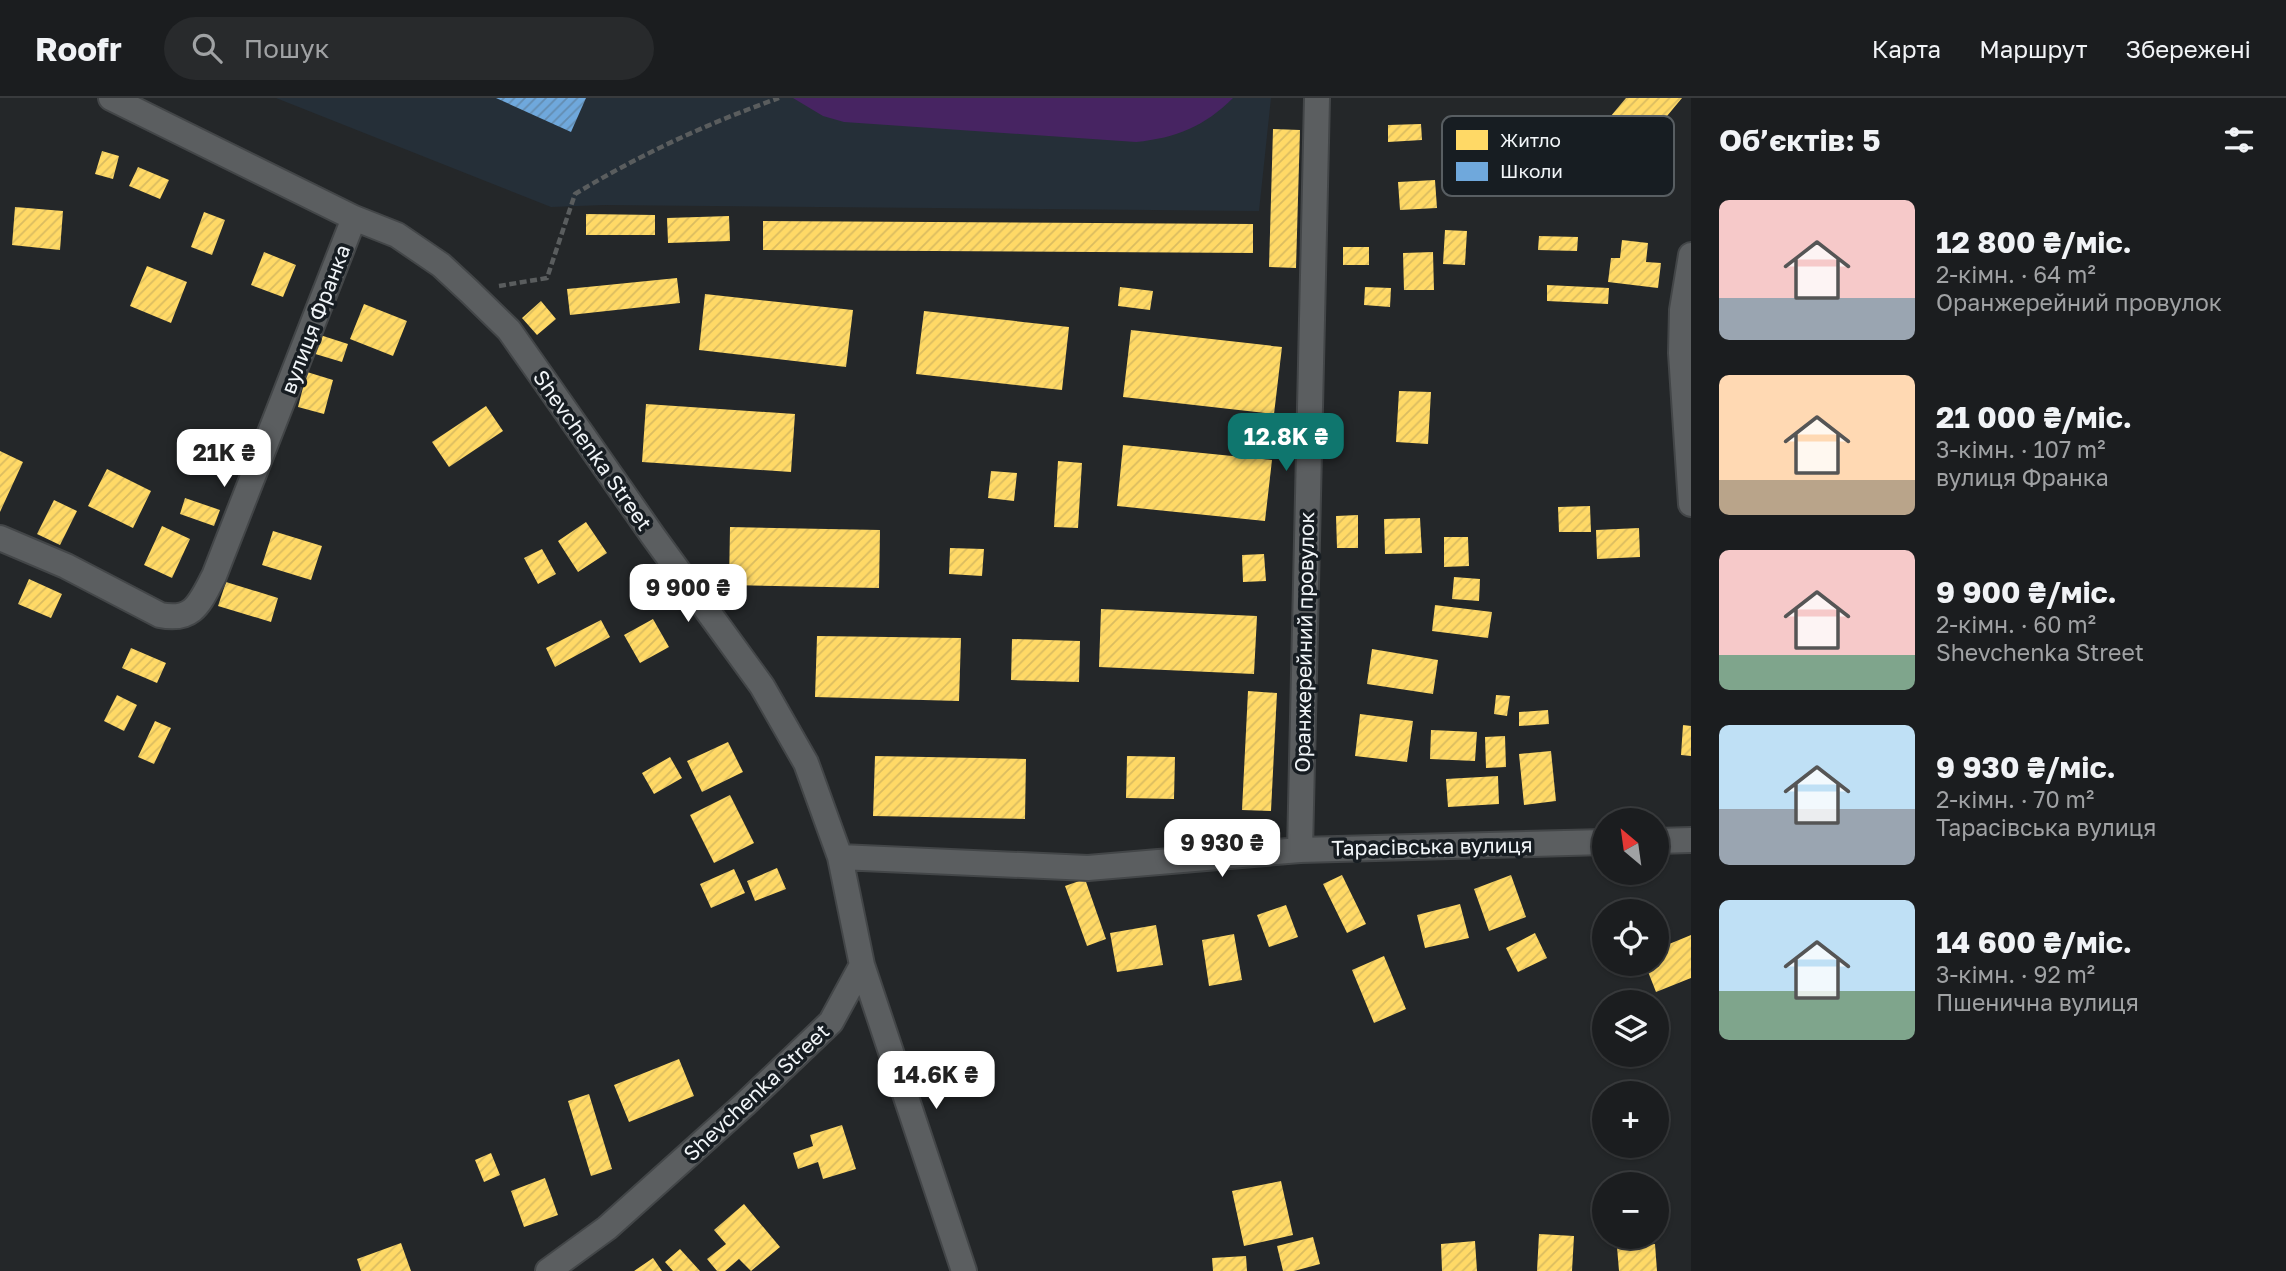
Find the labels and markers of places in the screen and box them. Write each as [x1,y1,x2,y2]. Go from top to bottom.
pin: 12.8K ₴ [1221,414,1351,473]
pin: 21K ₴ [175,430,273,489]
pin: 9 900 ₴ [623,564,753,624]
pin: 9 930 ₴ [1157,820,1287,879]
pin: 14.6K ₴ [871,1052,1001,1111]

